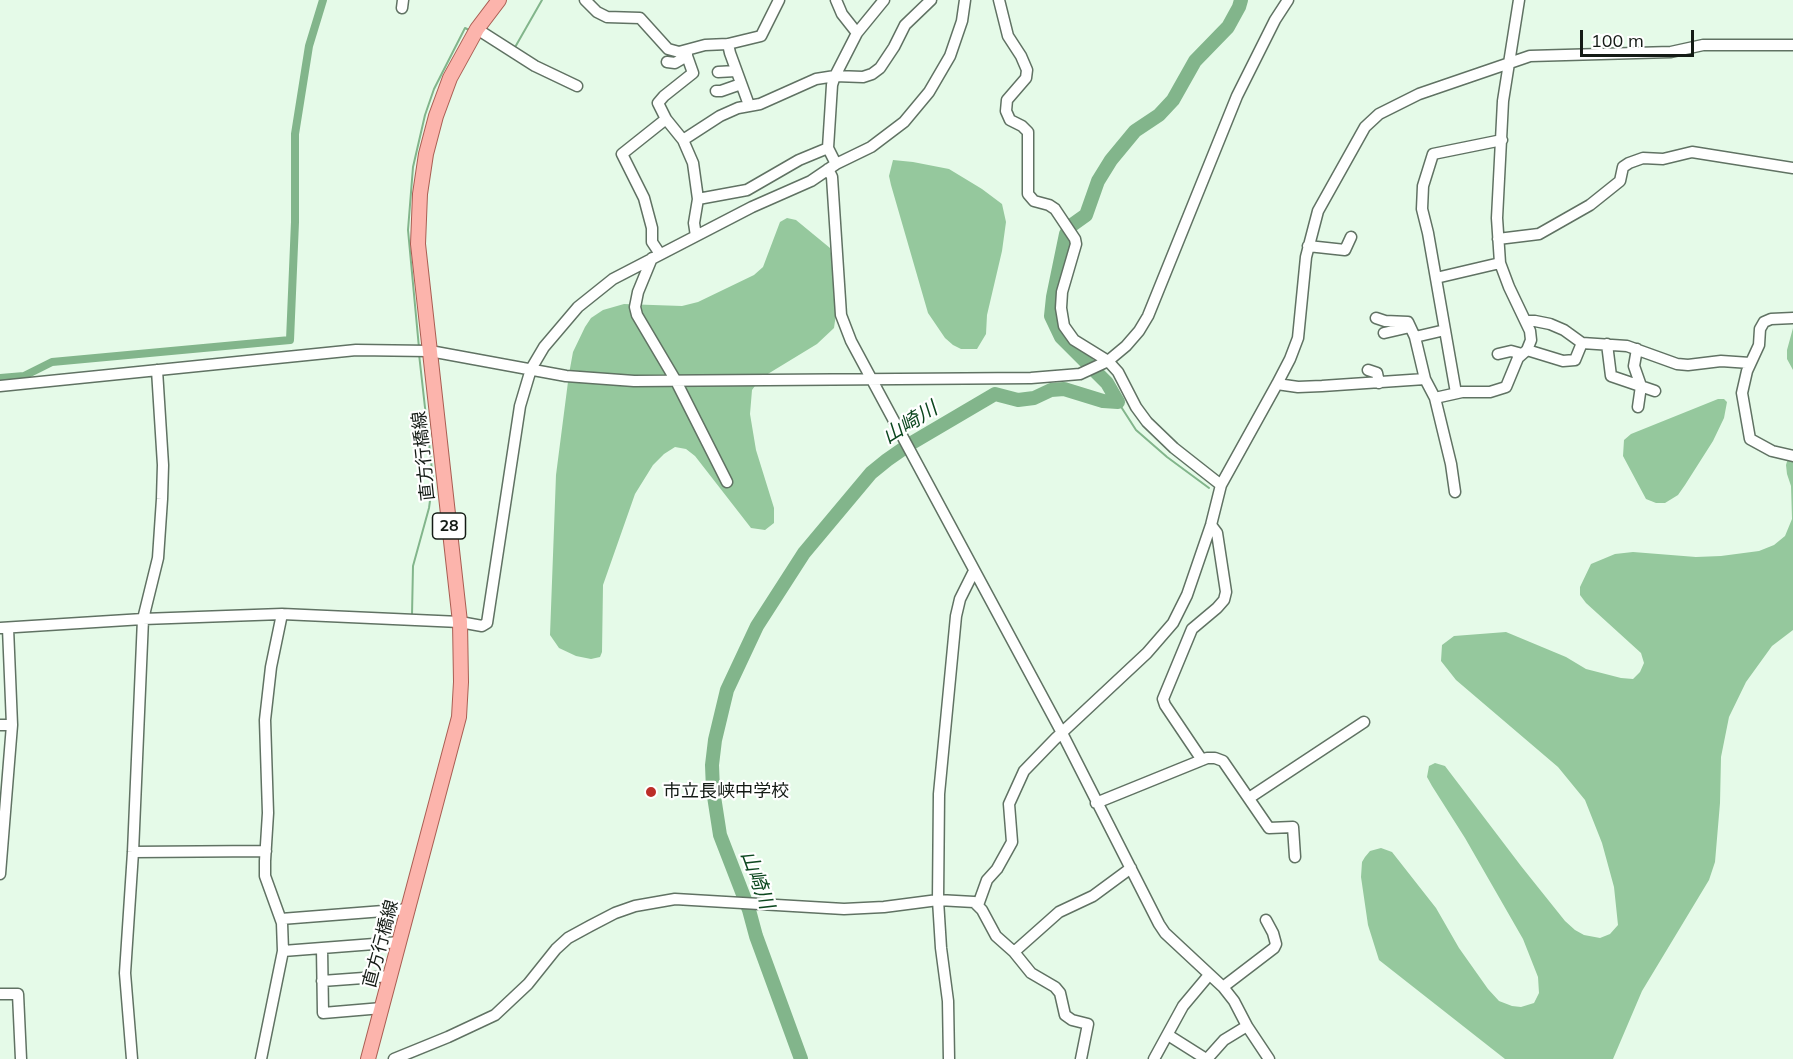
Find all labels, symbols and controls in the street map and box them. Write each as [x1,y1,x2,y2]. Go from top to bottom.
scale bar [1583,18,1697,56]
text: 100 m [1591,29,1644,52]
water label: 山崎川 [878,397,942,449]
street label: 直方行橋線 [409,410,439,502]
road number: 28 [432,513,466,539]
place label: 市立長峡中学校 [663,781,789,803]
marker: 市立長峡中学校 [644,785,658,799]
water label: 山崎川 [735,848,779,912]
street label: 直方行橋線 [359,898,403,990]

